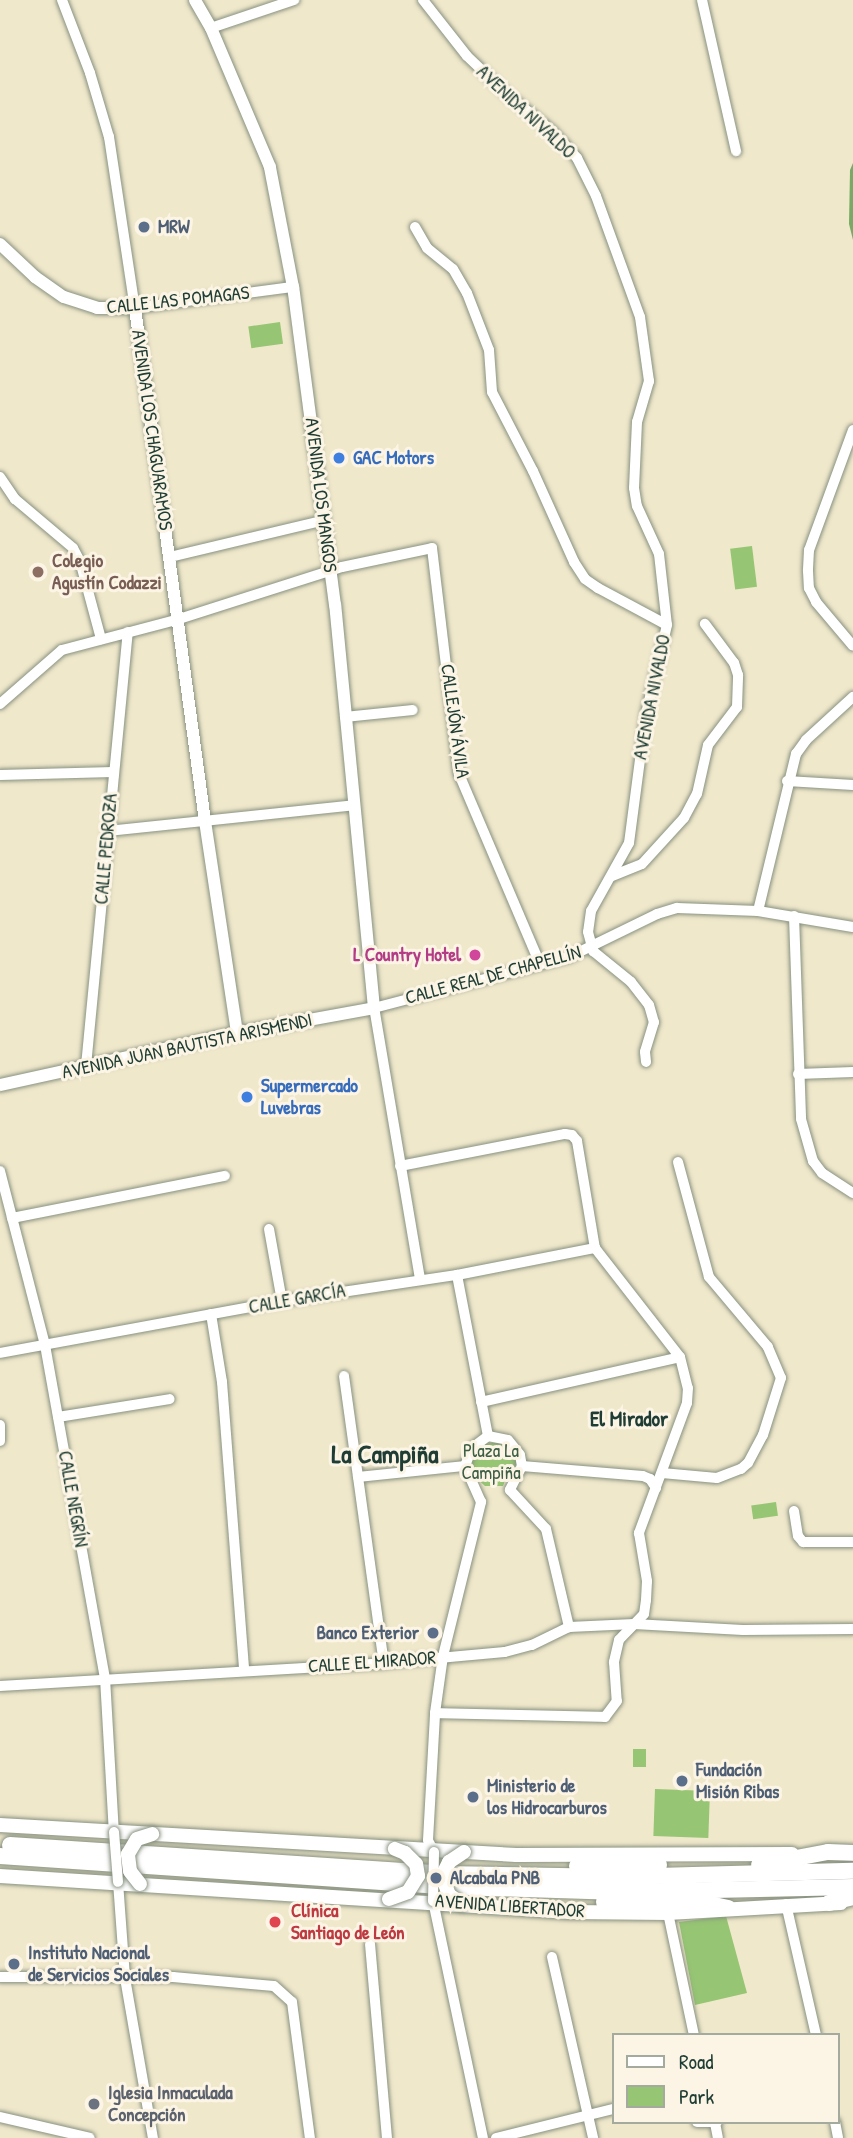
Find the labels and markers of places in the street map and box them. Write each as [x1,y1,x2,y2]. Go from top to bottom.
place label: MRW [158,216,190,238]
marker: MRW [136,219,152,235]
place label: GAC Motors [353,447,434,469]
marker: GAC Motors [331,450,347,466]
place label: Colegio Agustín Codazzi [52,550,162,594]
marker: Colegio Agustín Codazzi [30,564,46,580]
place label: L Country Hotel [353,944,461,966]
marker: L Country Hotel [467,947,483,963]
place label: Supermercado Luvebras [261,1075,358,1119]
marker: Supermercado Luvebras [239,1089,255,1105]
place label: Banco Exterior [316,1622,419,1644]
marker: Banco Exterior [425,1625,441,1641]
place label: Fundación Misión Ribas [696,1759,779,1803]
marker: Fundación Misión Ribas [674,1773,690,1789]
place label: Ministerio de los Hidrocarburos [487,1775,607,1819]
marker: Ministerio de los Hidrocarburos [465,1789,481,1805]
place label: Alcabala PNB [450,1867,540,1889]
marker: Alcabala PNB [428,1870,444,1886]
place label: Clínica Santiago de León [291,1900,405,1944]
marker: Clínica Santiago de León [265,1912,285,1932]
place label: Instituto Nacional de Servicios Sociales [28,1942,169,1986]
marker: Instituto Nacional de Servicios Sociales [6,1956,22,1972]
place label: Iglesia Inmaculada Concepción [108,2082,233,2126]
marker: Iglesia Inmaculada Concepción [86,2096,102,2112]

